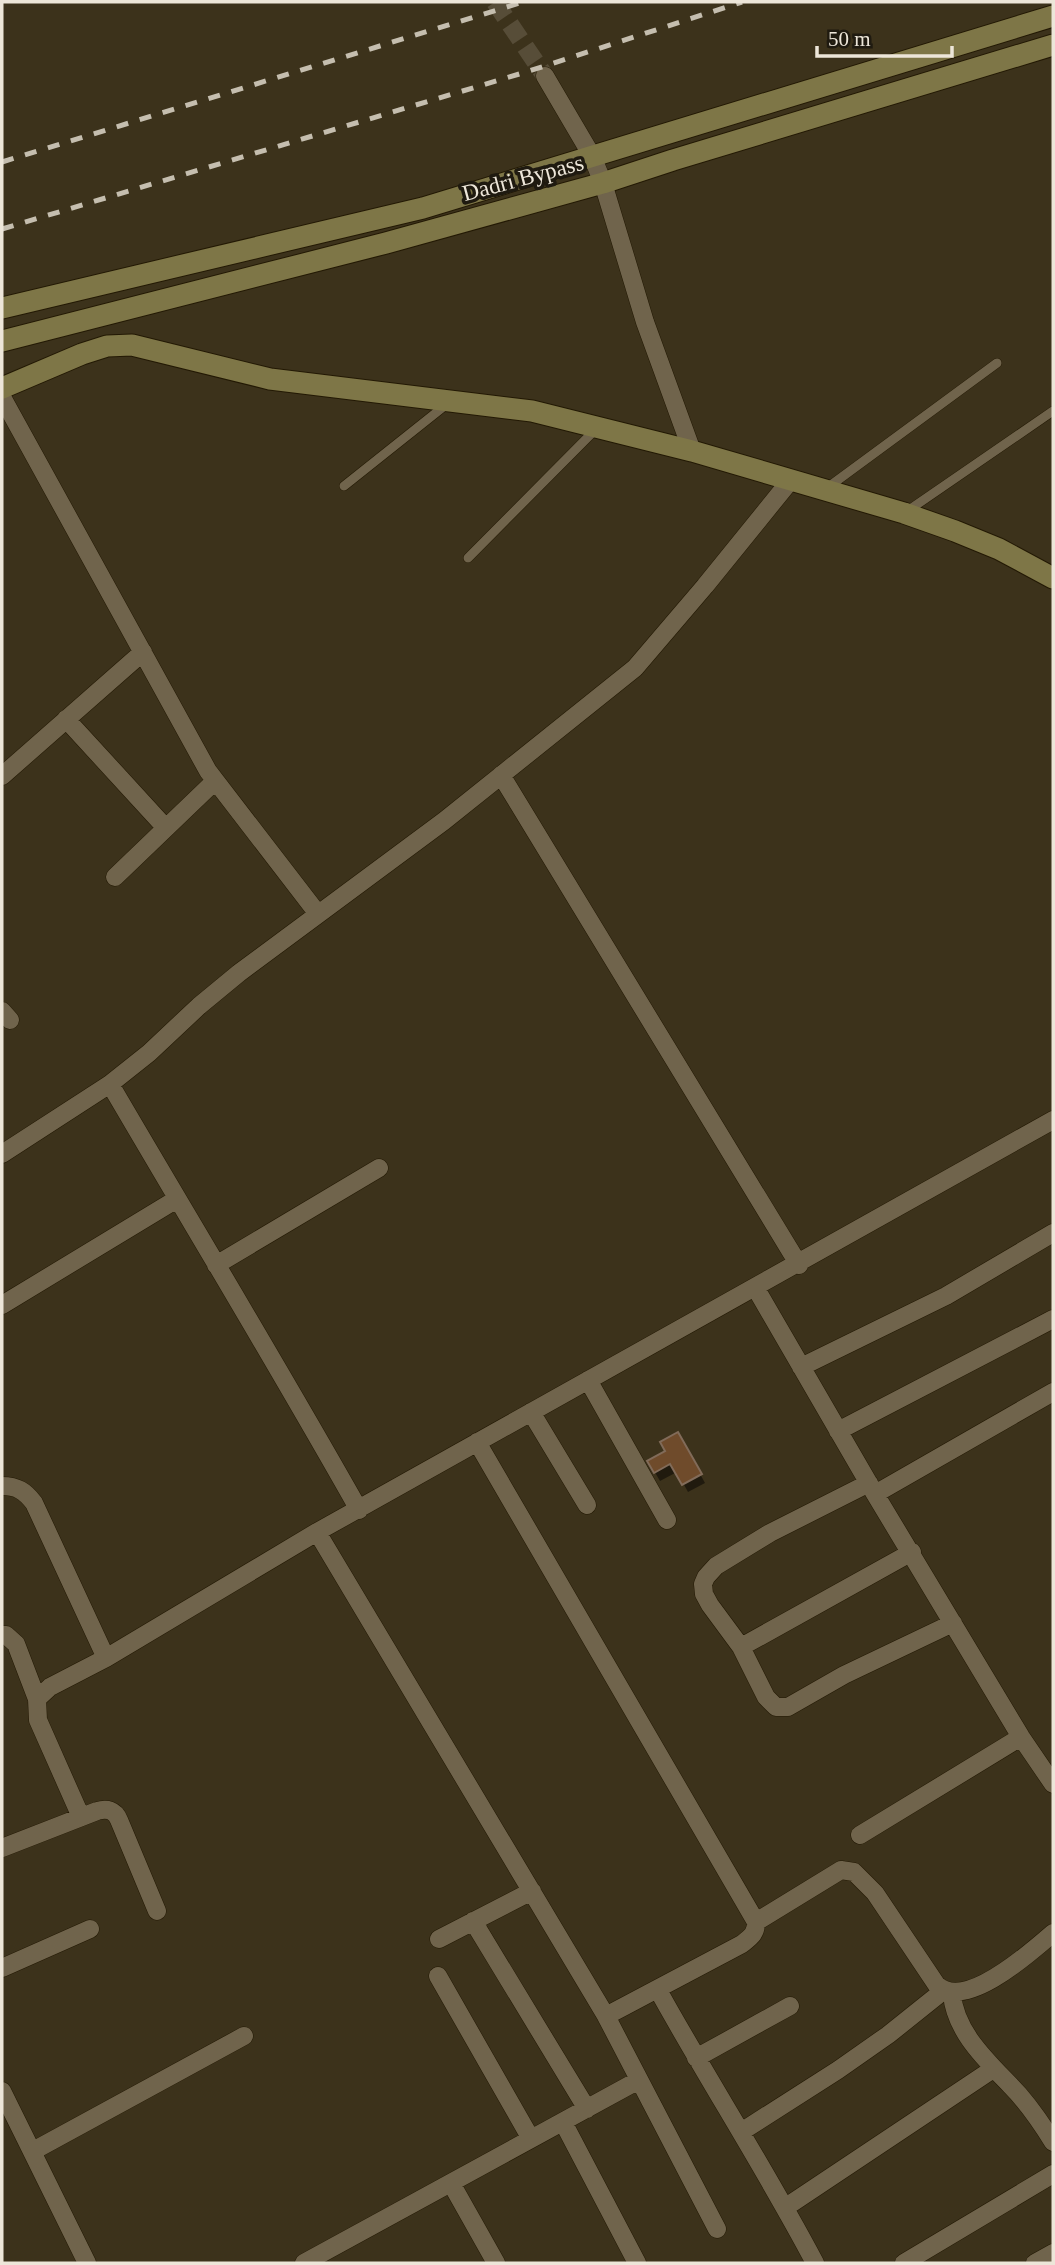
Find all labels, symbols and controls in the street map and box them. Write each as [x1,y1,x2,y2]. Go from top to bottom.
scale bar [817,14,952,58]
text: 50 m [828,27,871,51]
street label: Dadri Bypass [460,150,586,206]

